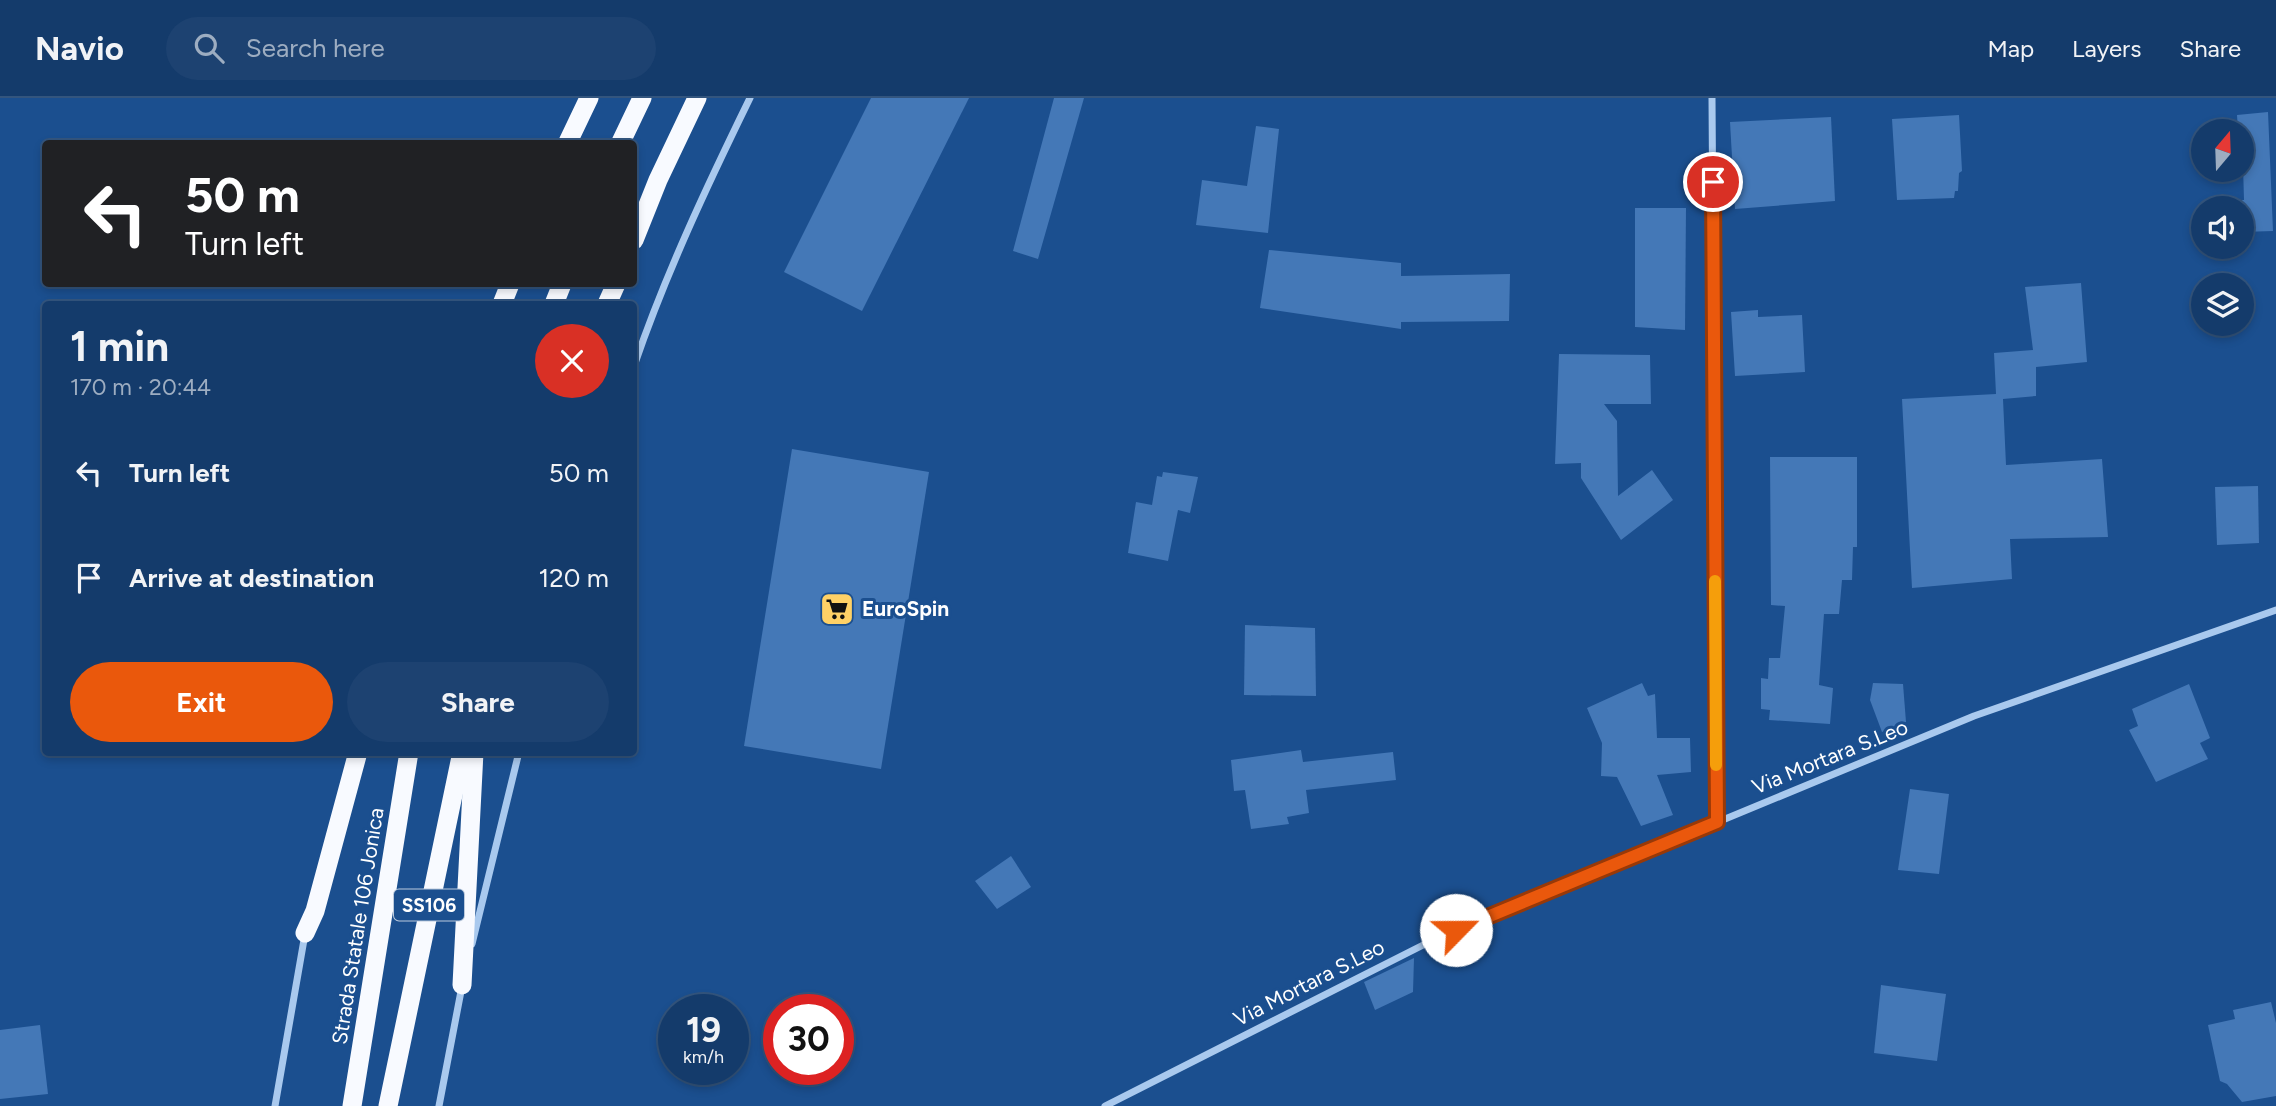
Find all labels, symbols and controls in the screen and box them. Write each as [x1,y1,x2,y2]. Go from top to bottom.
search box [166,17,656,80]
text: Navio [35,29,124,68]
icon: search [190,29,228,67]
text: Search here [246,32,385,64]
text: Map [1987,34,2034,63]
text: Layers [2072,34,2141,63]
text: Share [2179,34,2241,63]
north arrow [2191,119,2254,182]
map controls [2191,119,2254,336]
pin [1683,152,1743,212]
icon: arrive [1694,163,1732,201]
text: 50 m [185,165,300,224]
icon: left [70,168,161,259]
button: sound [2191,196,2254,259]
text: Turn left [185,225,304,263]
button: layers [2191,273,2254,336]
text: 1 min [70,321,169,372]
button: close [535,324,609,398]
text: 170 m · 20:44 [70,373,211,401]
icon: left [70,454,108,492]
text: Turn left [129,457,230,489]
text: 50 m [549,457,609,489]
icon: arrive [70,559,108,597]
text: Arrive at destination [129,562,374,594]
text: 120 m [539,562,609,594]
supermarket icon: EuroSpin [818,590,856,628]
place label: EuroSpin [862,596,949,621]
button: Exit [70,662,333,742]
button: Share [347,662,609,742]
street label: Via Mortara S.Leo [1748,714,1911,799]
street label: Strada Statale 106 Jonica [326,806,389,1046]
road number: SS106 [394,890,464,920]
position arrow [1419,893,1493,967]
street label: Via Mortara S.Leo [1229,934,1388,1031]
speed limit sign: 30 [763,994,854,1085]
text: 19 [686,1009,721,1051]
text: km/h [683,1046,724,1068]

